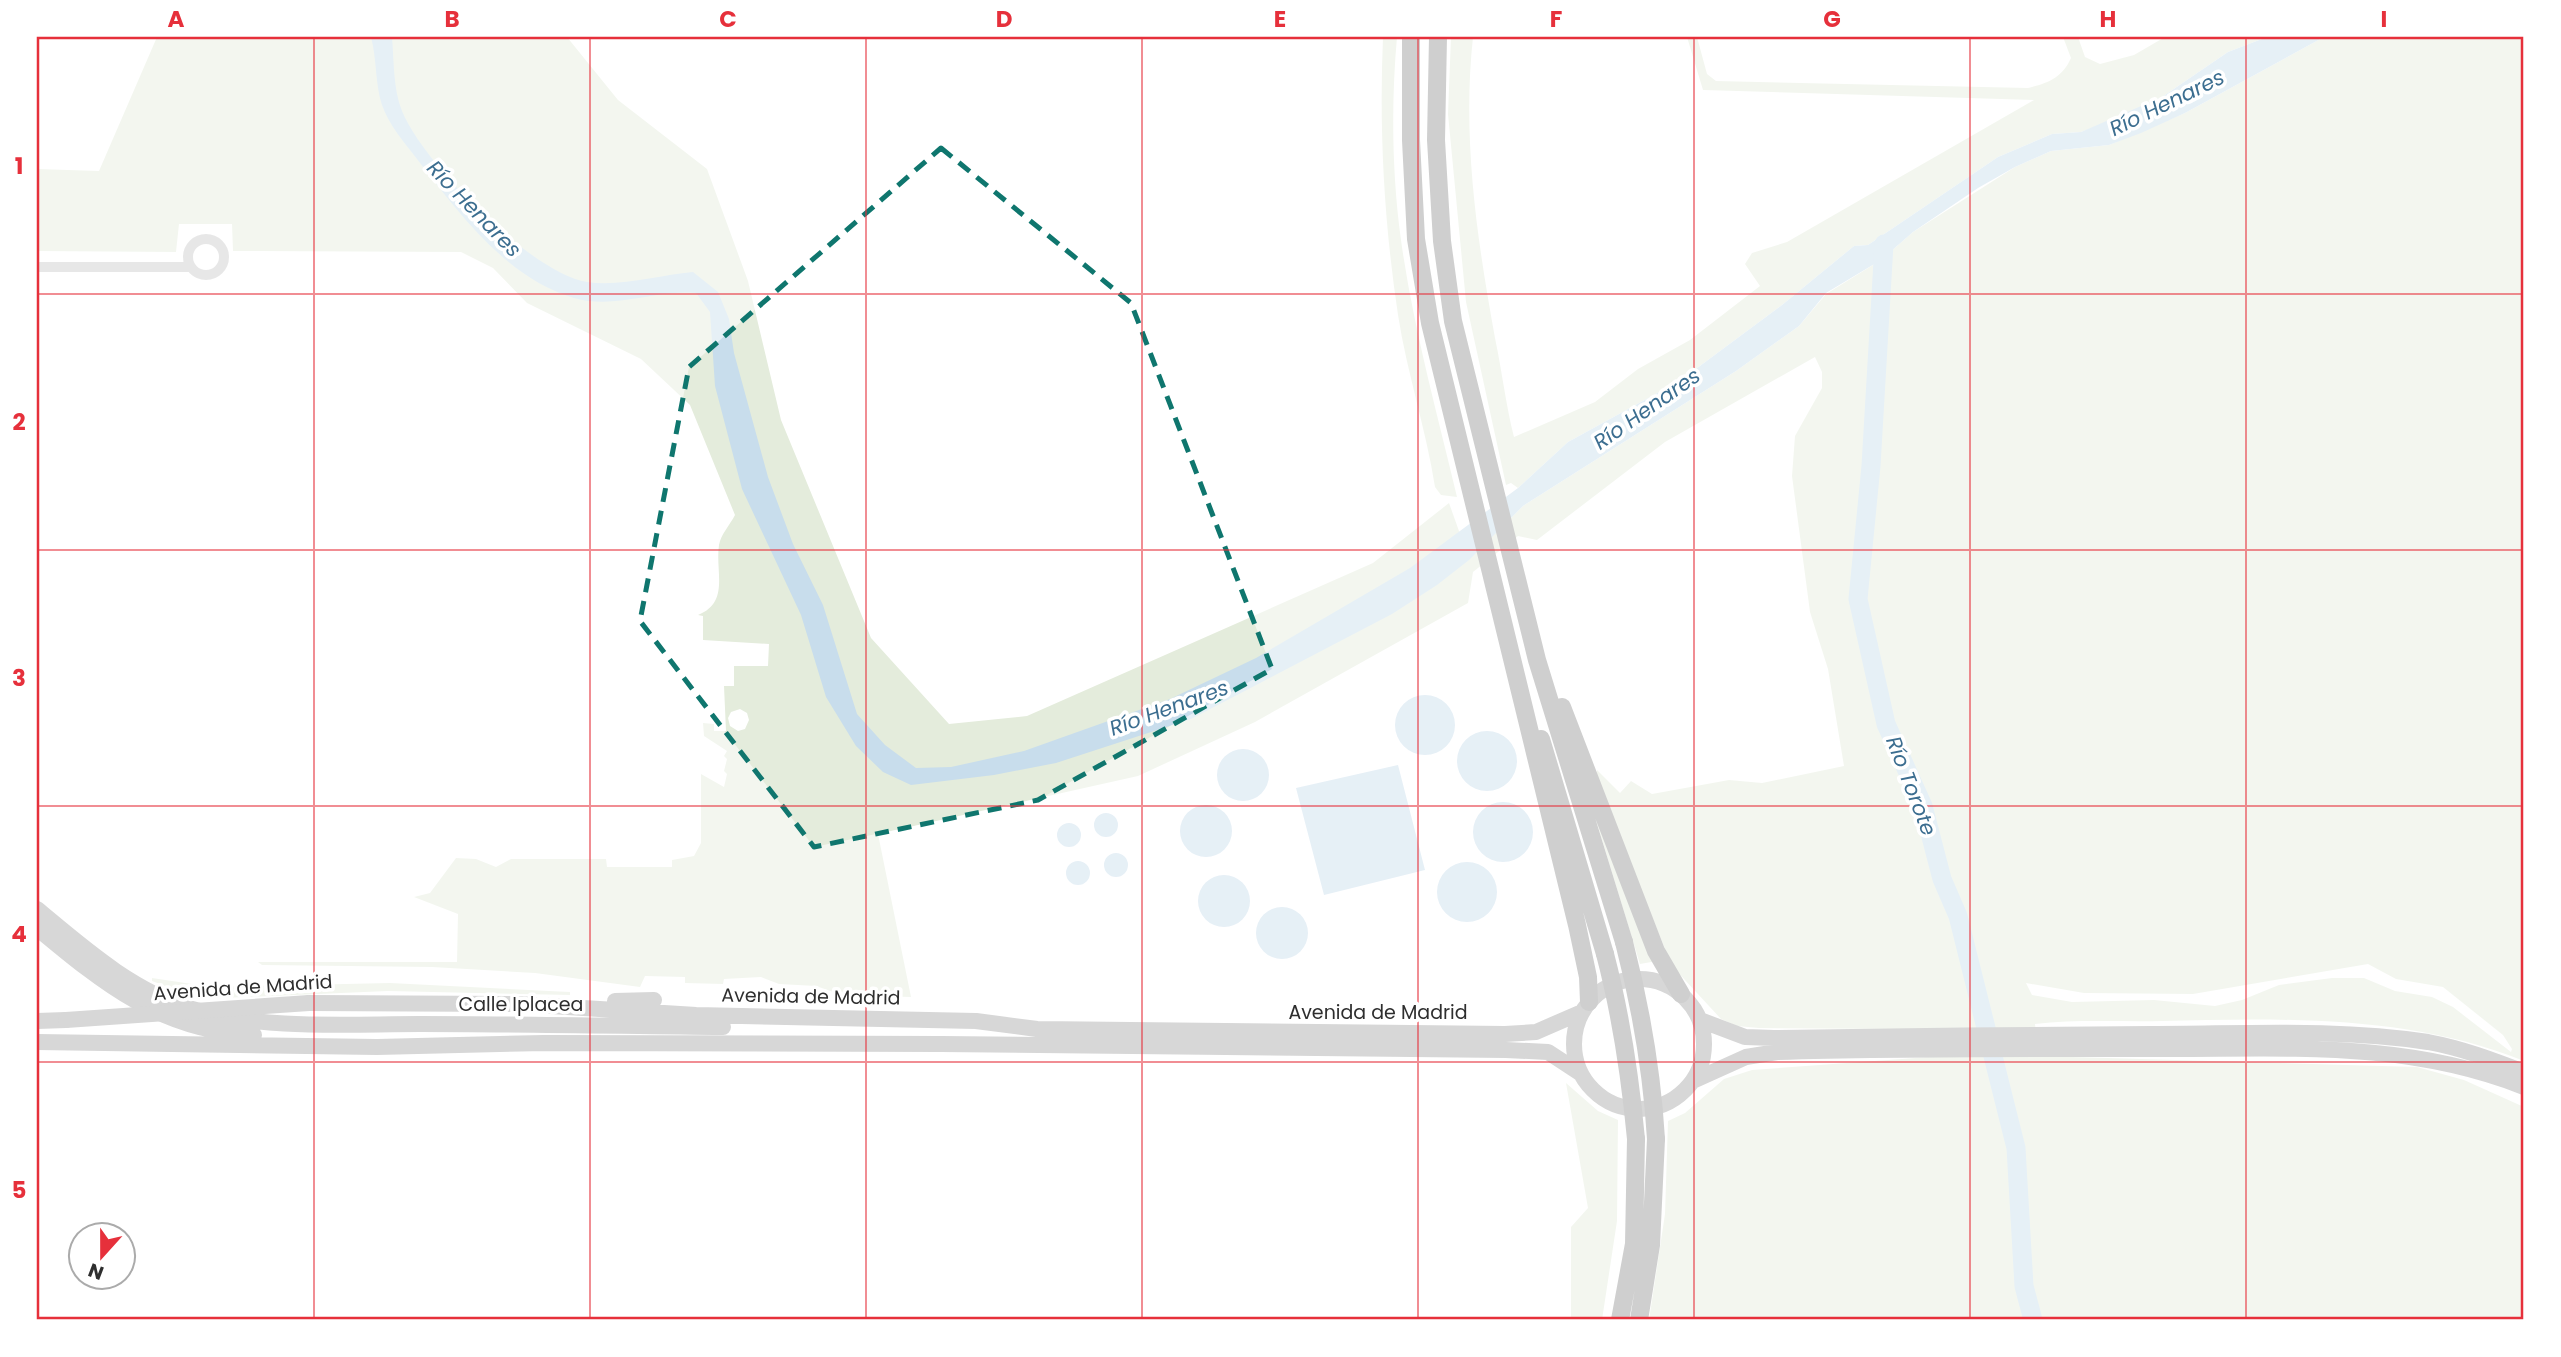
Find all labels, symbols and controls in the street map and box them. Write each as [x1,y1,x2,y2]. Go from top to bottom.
text: A [168,3,185,35]
text: B [444,3,460,35]
text: C [719,3,737,35]
text: D [996,3,1012,35]
text: E [1274,3,1286,35]
text: F [1550,3,1562,35]
text: G [1823,3,1841,35]
text: H [2100,3,2116,35]
text: I [2381,3,2387,35]
water label: Río Henares [2104,62,2229,143]
text: 1 [15,150,23,182]
water label: Río Henares [421,154,528,264]
water label: Río Henares [1587,361,1706,456]
text: 2 [12,406,26,438]
text: 3 [12,662,26,694]
water label: Río Henares [1105,673,1232,742]
water label: Río Torote [1879,732,1944,840]
text: 4 [11,918,27,950]
street label: Avenida de Madrid [153,968,333,1007]
street label: Avenida de Madrid [721,981,901,1012]
street label: Calle Iplacea [459,991,583,1018]
street label: Avenida de Madrid [1288,999,1468,1026]
text: 5 [12,1174,26,1206]
north arrow [66,1220,136,1290]
text: N [85,1256,108,1287]

